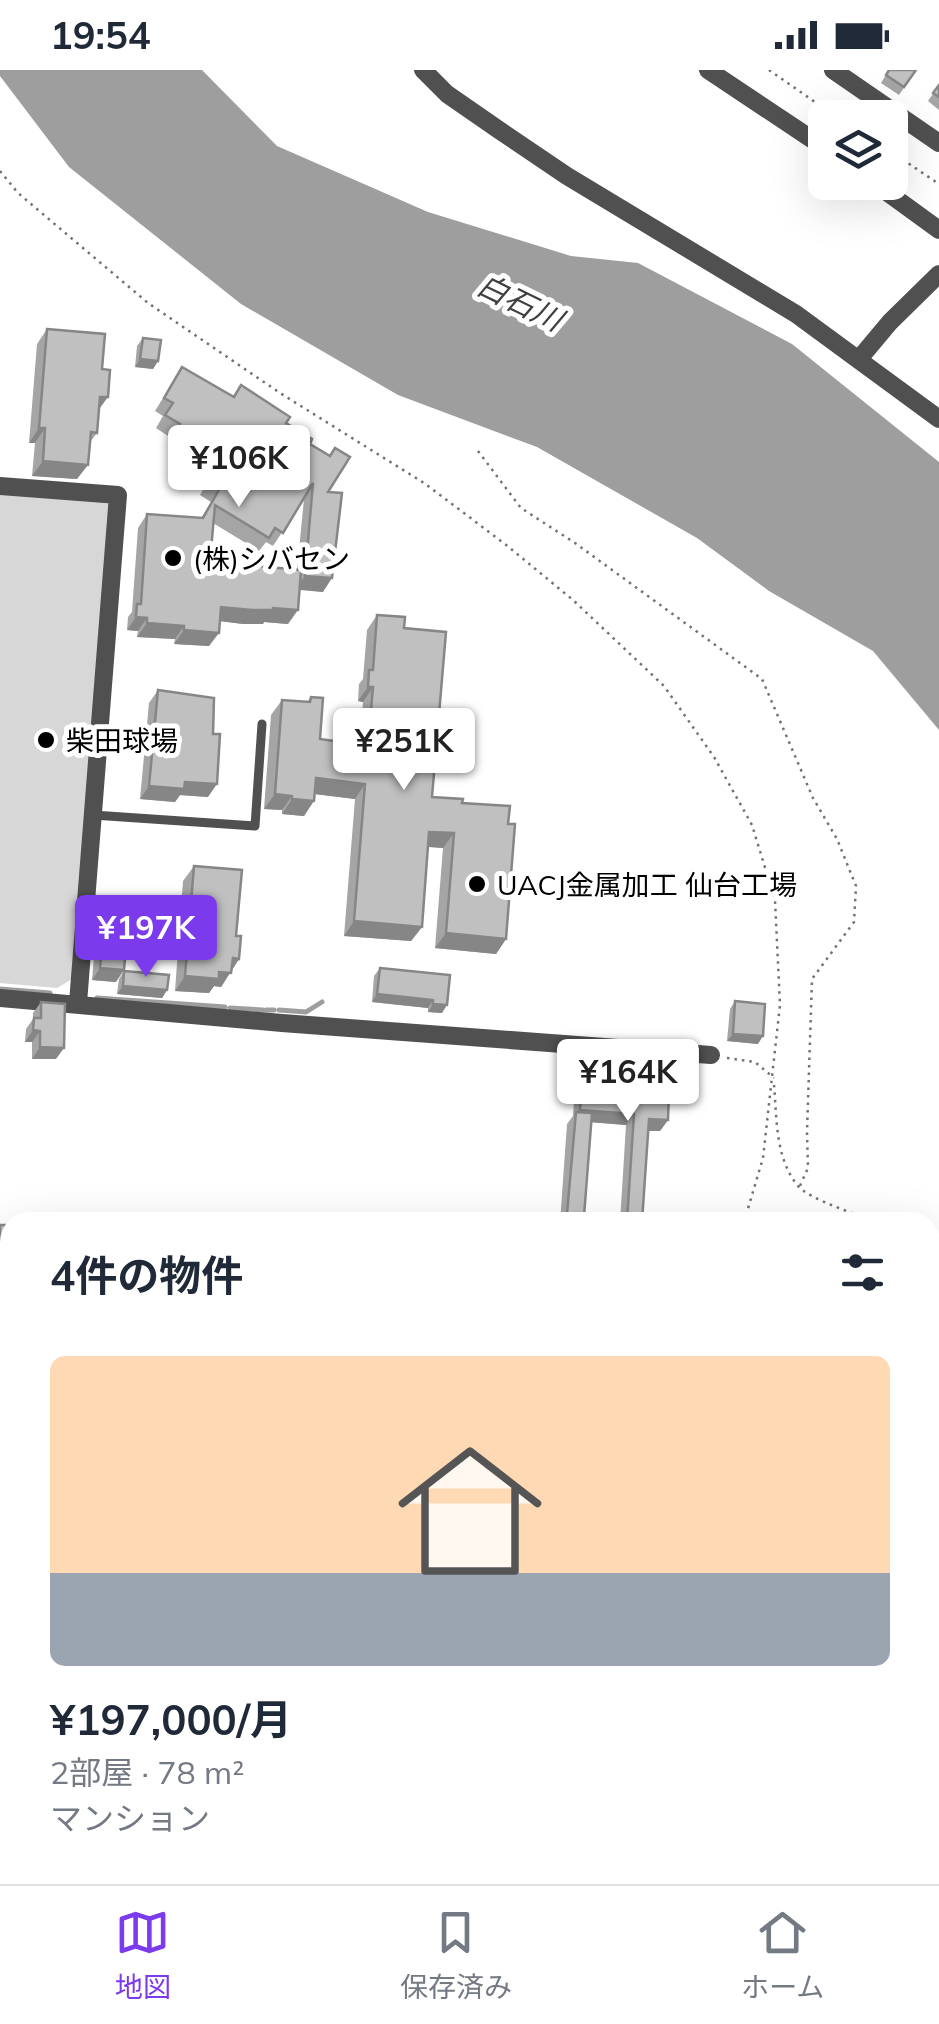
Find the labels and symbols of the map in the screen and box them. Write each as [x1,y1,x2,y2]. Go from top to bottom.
water label: 白石川 [471,265,571,340]
pin: ¥106K [169,425,309,510]
place label: (株)シバセン [193,541,350,576]
marker: (株)シバセン [162,547,184,569]
pin: ¥251K [334,708,474,793]
place label: 柴田球場 [66,723,178,758]
marker: 柴田球場 [35,729,57,751]
place label: UACJ金属加工 仙台工場 [497,867,797,902]
marker: UACJ金属加工 仙台工場 [466,873,488,895]
pin: ¥197K [76,895,216,980]
pin: ¥164K [558,1039,698,1124]

